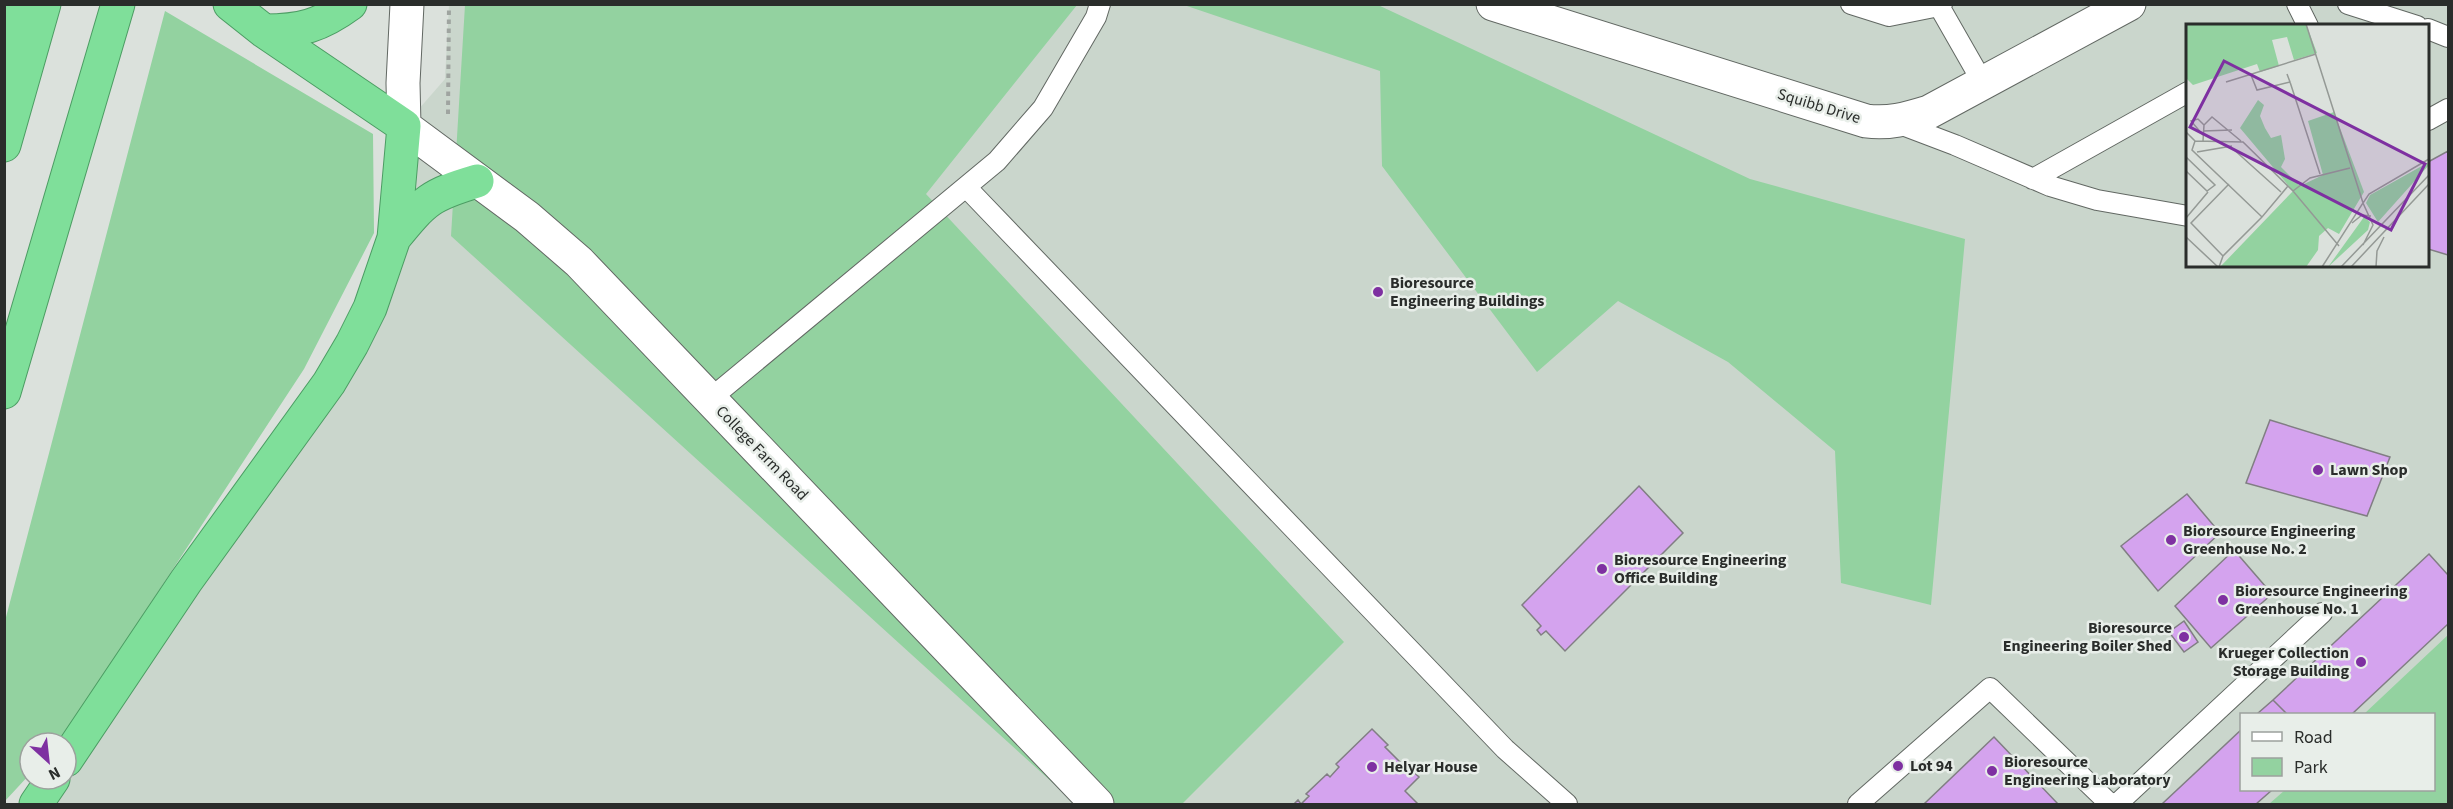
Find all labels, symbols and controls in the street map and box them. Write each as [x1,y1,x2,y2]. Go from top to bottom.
inset map [2186,24,2429,267]
street label: Squibb Drive [1775,83,1863,129]
place label: Bioresource Engineering Buildings [1390,272,1544,312]
marker: Bioresource Engineering Buildings [1371,285,1385,299]
street label: College Farm Road [711,401,813,505]
place label: Lawn Shop [2330,459,2408,481]
marker: Lawn Shop [2311,463,2325,477]
place label: Bioresource Engineering Greenhouse No. 2 [2183,520,2356,560]
marker: Bioresource Engineering Greenhouse No. 2 [2164,533,2178,547]
place label: Bioresource Engineering Office Building [1614,549,1787,589]
marker: Bioresource Engineering Office Building [1595,562,1609,576]
place label: Bioresource Engineering Greenhouse No. 1 [2235,580,2408,620]
marker: Bioresource Engineering Greenhouse No. 1 [2216,593,2230,607]
place label: Bioresource Engineering Boiler Shed [2003,617,2172,657]
marker: Bioresource Engineering Boiler Shed [2177,630,2191,644]
place label: Krueger Collection Storage Building [2218,642,2349,682]
marker: Krueger Collection Storage Building [2354,655,2368,669]
legend [2240,713,2435,791]
text: Road [2294,725,2333,750]
north arrow [18,731,78,791]
place label: Bioresource Engineering Laboratory [2004,751,2171,791]
place label: Lot 94 [1910,755,1953,777]
text: Park [2294,755,2328,780]
place label: Helyar House [1384,756,1478,778]
marker: Lot 94 [1891,759,1905,773]
marker: Helyar House [1365,760,1379,774]
text: N [45,761,64,786]
marker: Bioresource Engineering Laboratory [1985,764,1999,778]

